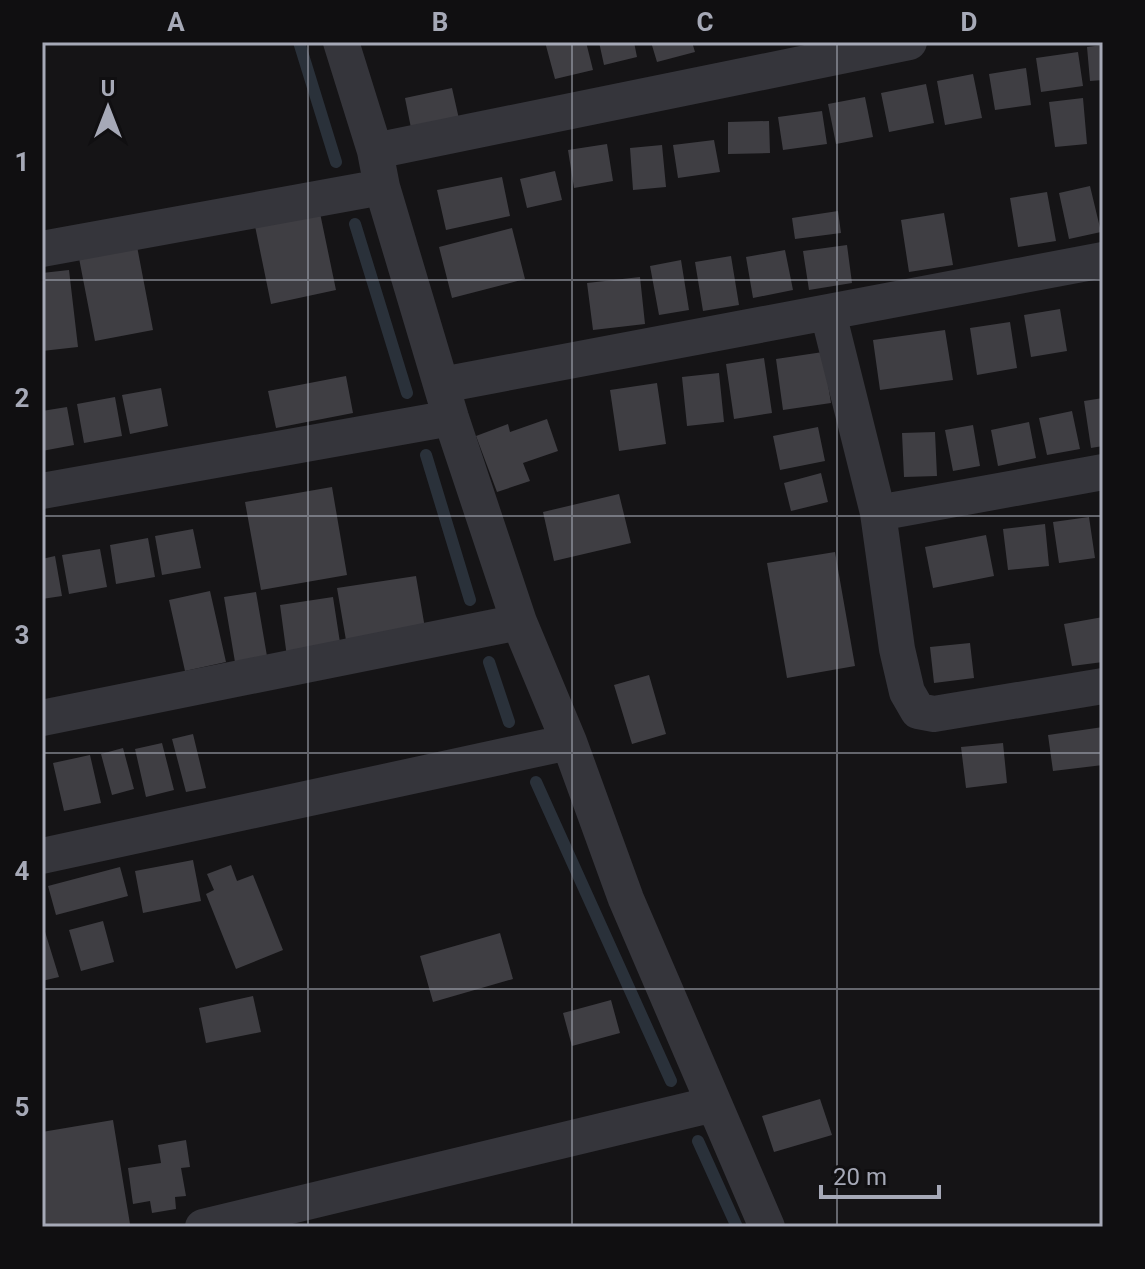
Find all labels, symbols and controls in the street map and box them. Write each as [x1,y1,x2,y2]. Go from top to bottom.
text: A [167,7,185,37]
text: B [432,7,448,37]
text: C [696,7,714,37]
text: D [961,7,977,37]
north arrow [68,68,148,148]
text: U [101,76,115,101]
text: 1 [15,147,29,177]
text: 2 [15,383,29,413]
text: 3 [15,620,29,650]
text: 4 [15,856,30,886]
text: 5 [15,1092,29,1122]
scale bar [821,1149,939,1199]
text: 20 m [833,1163,887,1191]

